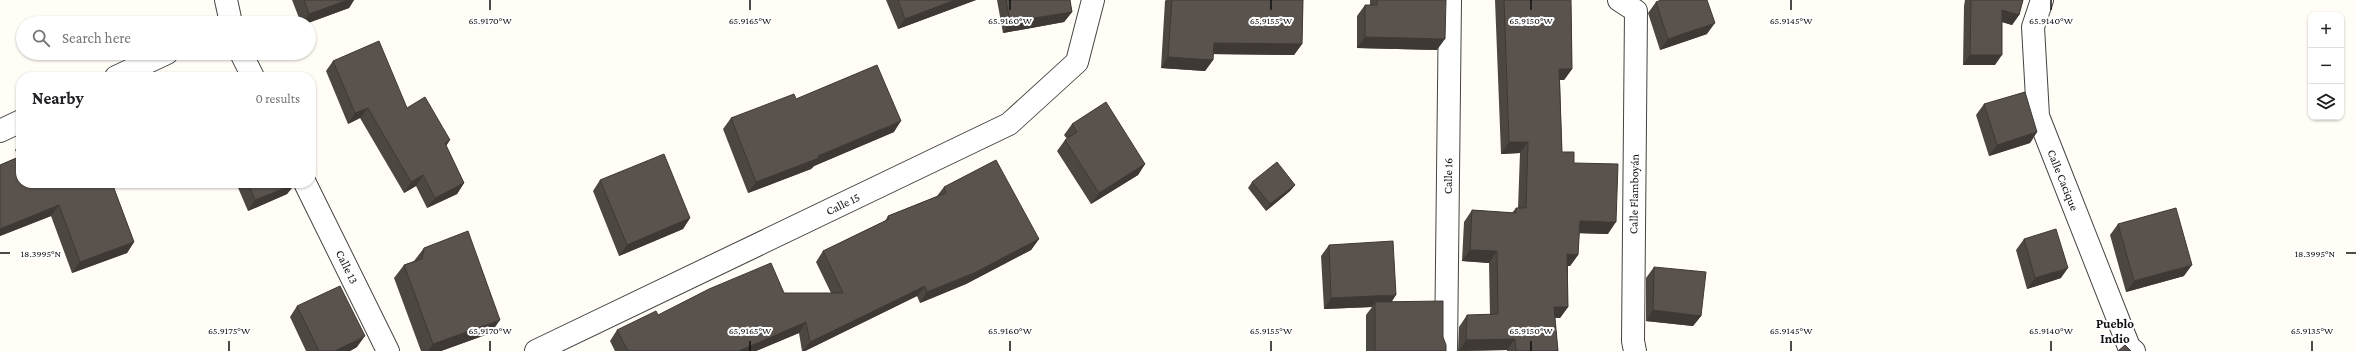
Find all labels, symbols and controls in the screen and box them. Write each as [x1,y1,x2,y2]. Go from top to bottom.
map controls [2308,12,2344,120]
button: + [2308,12,2344,48]
text: 65.9170°W [468,15,512,26]
text: 65.9165°W [729,15,772,26]
text: 65.9160°W [988,15,1033,26]
text: 65.9155°W [1250,15,1293,26]
text: 65.9150°W [1509,15,1554,26]
text: 65.9145°W [1770,15,1813,26]
text: 65.9140°W [2029,15,2074,26]
search box [16,16,316,60]
icon: search [30,27,52,49]
text: Search here [62,30,131,46]
button: − [2308,48,2344,84]
button: layers [2308,84,2344,120]
text: Nearby [32,89,84,108]
text: 0 results [255,91,300,106]
street label: Calle Cacique [2044,147,2082,213]
street label: Calle Flamboyán [1626,153,1642,234]
street label: Calle 16 [1441,158,1455,194]
street label: Calle 15 [824,190,862,218]
text: 18.3995°N [21,248,62,259]
street label: Calle 13 [333,248,361,287]
text: 18.3995°N [2295,248,2336,259]
district label: Pueblo Indio [2096,316,2134,346]
text: 65.9175°W [208,325,251,336]
text: 65.9170°W [468,325,512,336]
text: 65.9165°W [729,325,772,336]
text: 65.9160°W [988,325,1033,336]
text: 65.9155°W [1250,325,1293,336]
text: 65.9150°W [1509,325,1554,336]
text: 65.9145°W [1770,325,1813,336]
text: 65.9140°W [2029,325,2074,336]
text: 65.9135°W [2291,325,2334,336]

